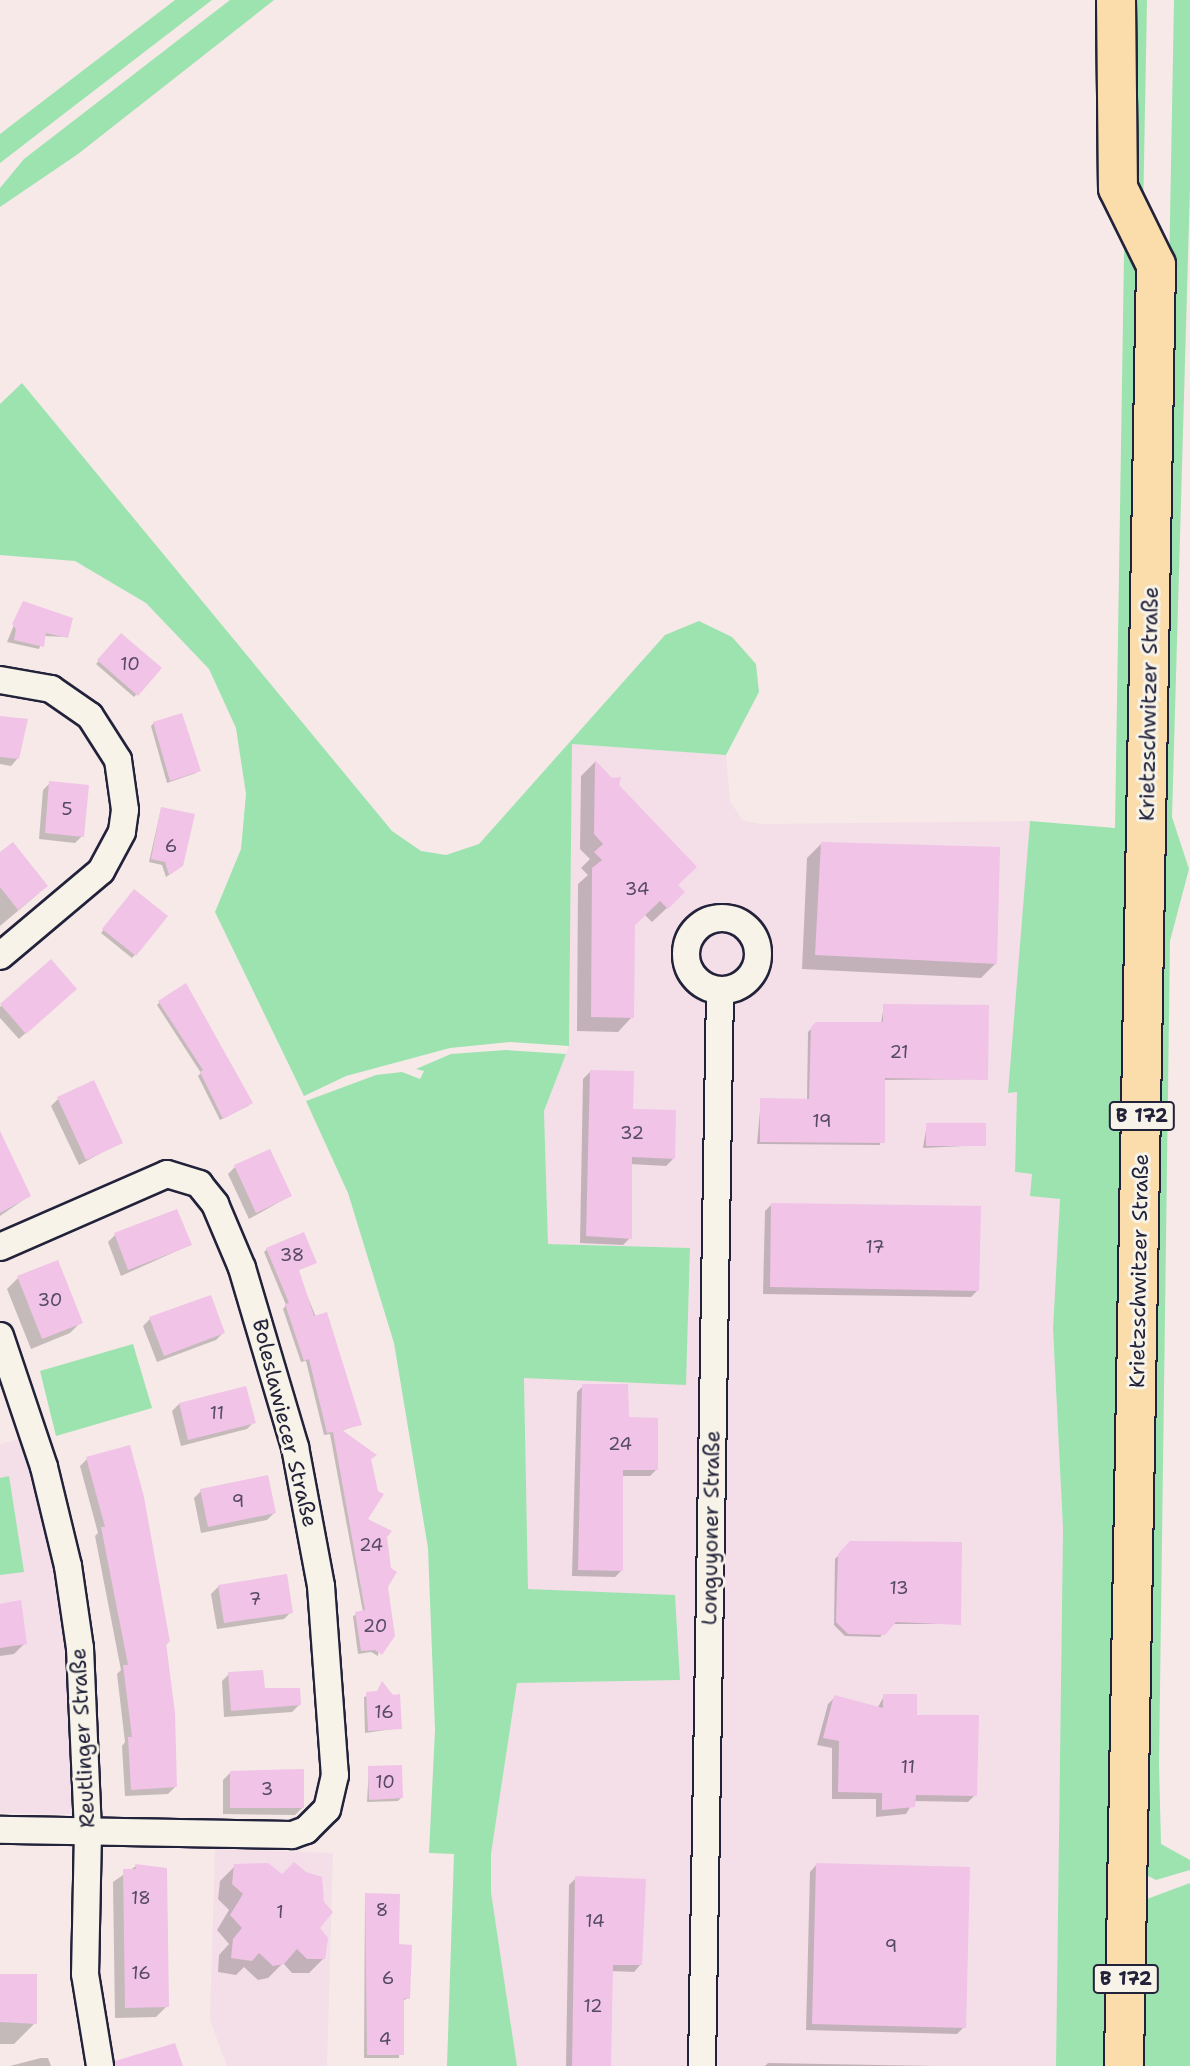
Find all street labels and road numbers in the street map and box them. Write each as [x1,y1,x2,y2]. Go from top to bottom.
street label: Krietzschwitzer Straße [1134,587,1164,821]
road number: B 172 [1109,1100,1175,1132]
street label: Krietzschwitzer Straße [1124,1154,1154,1388]
street label: Boleslawiecer Straße [247,1316,323,1530]
street label: Longuyoner Straße [697,1430,725,1626]
street label: Reutlinger Straße [66,1647,100,1829]
road number: B 172 [1093,1964,1159,1994]

